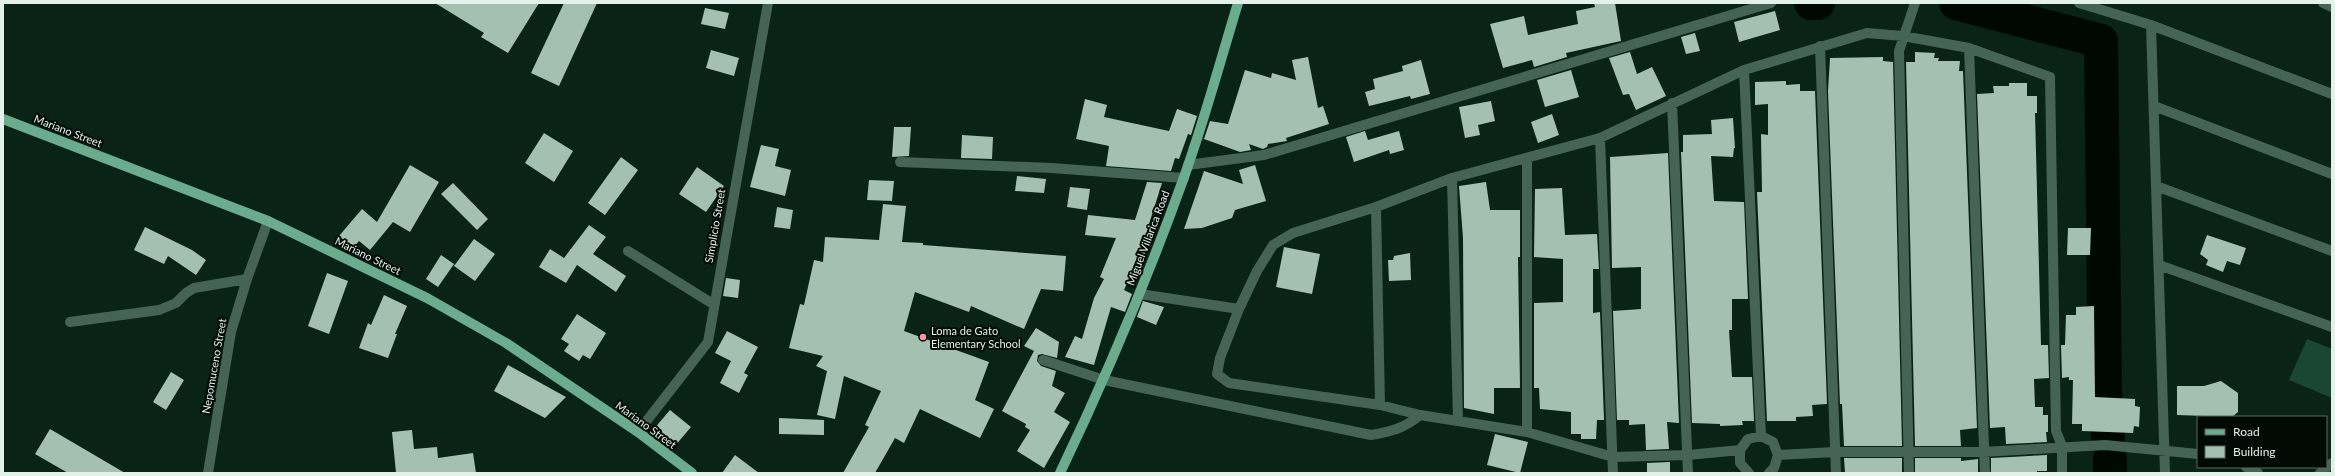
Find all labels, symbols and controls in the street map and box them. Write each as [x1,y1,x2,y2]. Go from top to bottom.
street label: Mariano Street [32,112,104,149]
street label: Simplicio Street [702,188,727,264]
street label: Miguel Villarica Road [1123,188,1172,287]
street label: Mariano Street [333,234,403,277]
street label: Nepomuceno Street [199,317,228,415]
place label: Loma de Gato Elementary School [931,324,1021,350]
marker: Loma de Gato Elementary School [918,332,928,342]
street label: Mariano Street [613,398,679,451]
legend [2197,416,2327,468]
text: Road [2233,424,2260,439]
text: Building [2233,444,2276,459]

